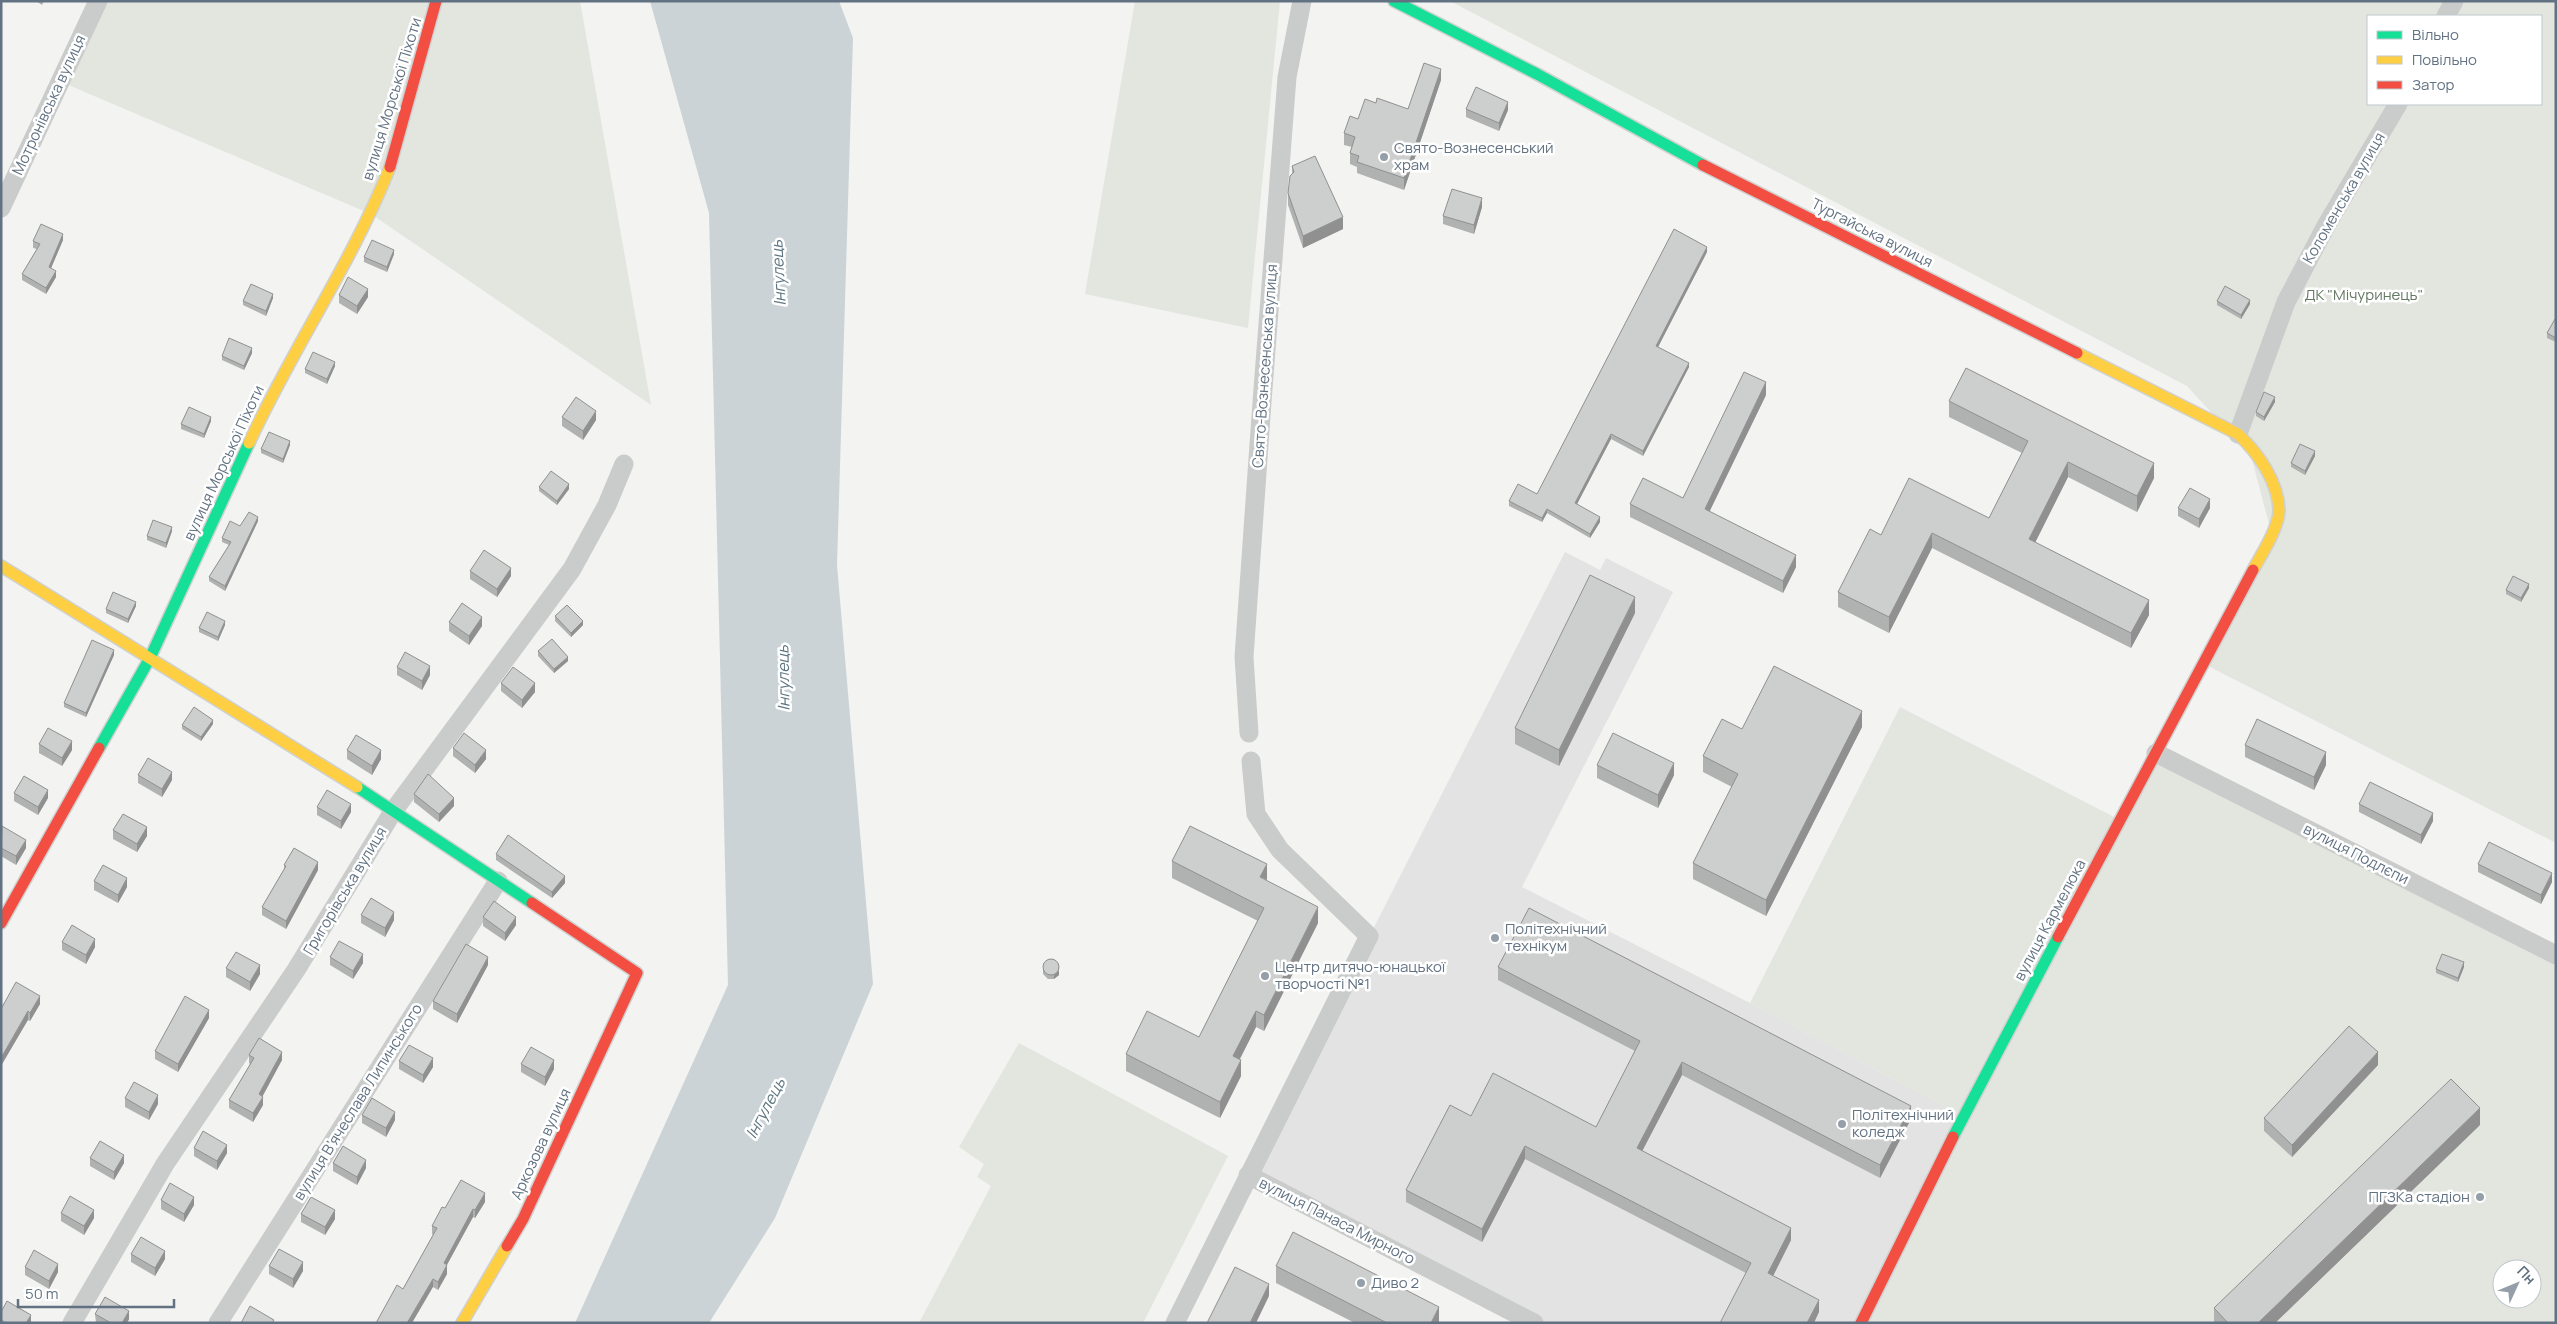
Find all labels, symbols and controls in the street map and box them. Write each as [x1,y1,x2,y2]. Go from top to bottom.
street label: вулиця Морської Піхоти [357,15,426,183]
legend [2367,15,2542,105]
text: Вільно [2412,24,2459,45]
street label: Мотронівська вулиця [7,31,90,178]
text: Повільно [2412,49,2477,70]
text: Затор [2412,74,2455,95]
street label: Коломенська вулиця [2297,128,2390,267]
place label: Свято-Вознесенський храм [1394,137,1554,175]
marker: Свято-Вознесенський храм [1378,151,1390,163]
street label: Тургайська вулиця [1808,193,1937,272]
water label: Інгулець [765,239,791,306]
street label: Свято-Вознесенська вулиця [1247,263,1282,469]
park label: ДК "Мічуринець" [2305,284,2423,305]
street label: вулиця Морської Піхоти [178,382,269,544]
water label: Інгулець [771,645,795,711]
street label: вулиця Подлєпи [2300,818,2412,889]
street label: Григорівська вулиця [298,823,391,959]
street label: вулиця Кармелюка [2009,855,2090,984]
place label: Політехнічний технікум [1505,918,1607,956]
marker: Політехнічний технікум [1489,932,1501,944]
place label: Центр дитячо-юнацької творчості №1 [1275,956,1446,994]
marker: Центр дитячо-юнацької творчості №1 [1259,970,1271,982]
street label: вулиця В’ячеслава Липинського [288,999,427,1204]
water label: Інгулець [740,1073,790,1142]
street label: Аркозова вулиця [506,1085,576,1203]
place label: Політехнічний коледж [1852,1104,1954,1142]
marker: Політехнічний коледж [1836,1118,1848,1130]
street label: вулиця Панаса Мирного [1256,1172,1419,1269]
place label: ПГЗКа стадіон [2369,1186,2470,1207]
marker: ПГЗКа стадіон [2474,1191,2486,1203]
north arrow [2492,1259,2542,1309]
text: Пн [2513,1261,2540,1288]
place label: Диво 2 [1371,1272,1419,1293]
scale bar [18,1276,174,1308]
marker: Диво 2 [1355,1277,1367,1289]
text: 50 m [25,1283,59,1304]

